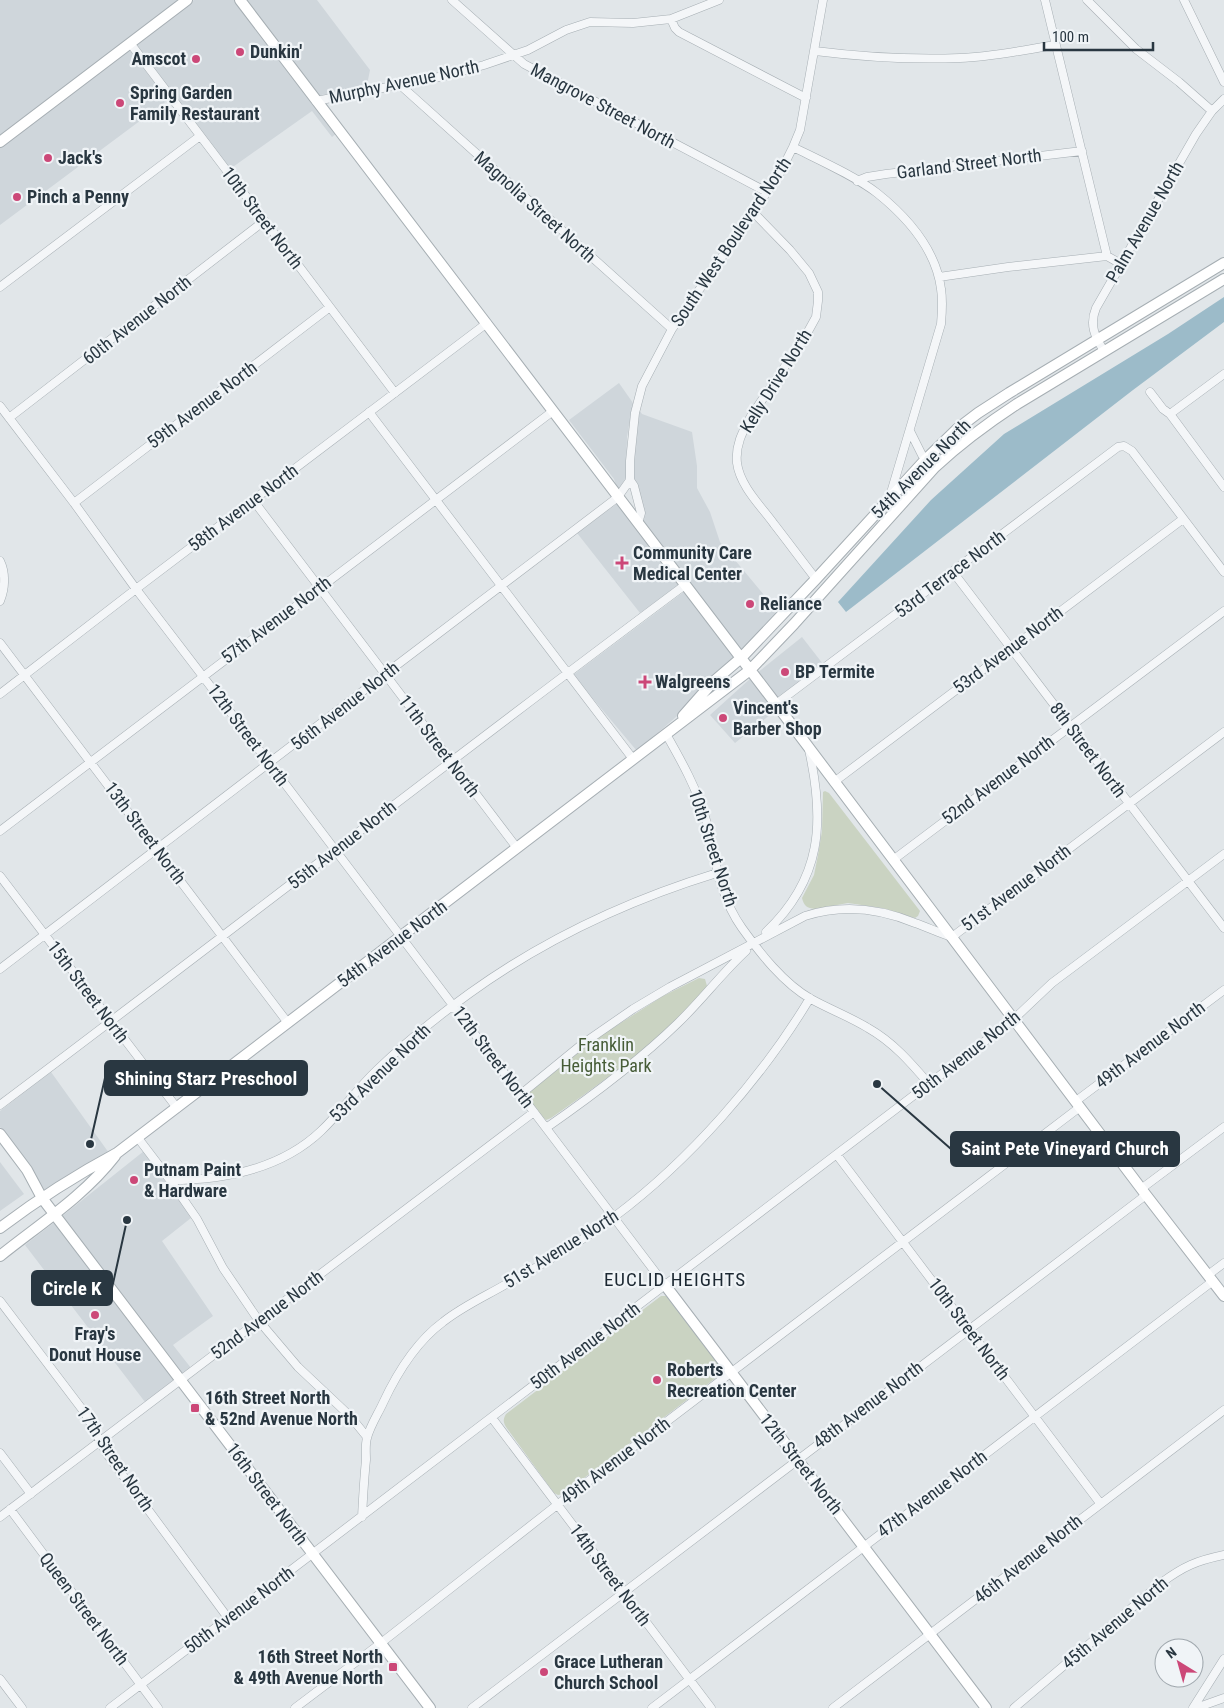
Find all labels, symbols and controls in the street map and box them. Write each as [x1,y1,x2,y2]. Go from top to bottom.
scale bar [1044,20,1153,52]
text: 100 m [1052,28,1089,46]
place label: Dunkin' [250,41,302,62]
marker: Dunkin' [234,46,246,58]
place label: Amscot [131,48,186,69]
marker: Amscot [190,53,202,65]
street label: Murphy Avenue North [327,55,481,108]
street label: Mangrove Street North [527,59,679,153]
place label: Spring Garden Family Restaurant [130,82,260,124]
marker: Spring Garden Family Restaurant [114,97,126,109]
street label: Garland Street North [895,144,1043,183]
place label: Jack's [58,147,102,168]
street label: Magnolia Street North [470,147,600,267]
marker: Jack's [42,152,54,164]
street label: South West Boulevard North [666,153,795,330]
street label: Palm Avenue North [1101,157,1188,286]
street label: 10th Street North [217,163,308,273]
place label: Pinch a Penny [27,186,129,207]
marker: Pinch a Penny [11,191,23,203]
street label: 60th Avenue North [78,271,195,369]
street label: Kelly Drive North [735,325,816,436]
street label: 59th Avenue North [143,356,261,453]
street label: 54th Avenue North [867,415,975,523]
street label: 58th Avenue North [184,459,302,556]
street label: 53rd Terrace North [890,525,1009,622]
place label: Community Care Medical Center [633,542,752,584]
marker: Community Care Medical Center [615,556,629,570]
street label: 57th Avenue North [217,571,335,668]
place label: Reliance [760,593,822,614]
marker: Reliance [744,598,756,610]
street label: 53rd Avenue North [949,601,1067,698]
street label: 56th Avenue North [286,657,403,755]
place label: BP Termite [795,661,875,682]
marker: BP Termite [779,666,791,678]
place label: Walgreens [655,671,730,692]
marker: Walgreens [639,676,651,688]
street label: 12th Street North [203,680,294,790]
street label: 11th Street North [394,691,485,801]
place label: Vincent's Barber Shop [733,697,822,739]
street label: 8th Street North [1046,698,1131,801]
marker: Vincent's Barber Shop [717,712,729,724]
street label: 52nd Avenue North [937,730,1058,829]
street label: 13th Street North [100,778,191,888]
street label: 10th Street North [685,786,742,909]
street label: 55th Avenue North [283,796,400,894]
street label: 51st Avenue North [957,840,1075,936]
street label: 54th Avenue North [333,895,451,992]
street label: 15th Street North [43,937,134,1047]
street label: 49th Avenue North [1091,996,1209,1093]
street label: 12th Street North [448,1002,539,1112]
street label: 50th Avenue North [907,1006,1024,1104]
street label: 53rd Avenue North [325,1019,435,1126]
park label: Franklin Heights Park [560,1034,652,1076]
callout: Shining Starz Preschool [105,1061,307,1095]
text: Shining Starz Preschool [115,1067,297,1090]
callout: Saint Pete Vineyard Church [951,1132,1179,1166]
text: Saint Pete Vineyard Church [961,1137,1169,1160]
place label: Putnam Paint & Hardware [144,1159,241,1201]
marker: Putnam Paint & Hardware [128,1174,140,1186]
street label: 51st Avenue North [499,1205,622,1292]
street label: 52nd Avenue North [206,1265,327,1364]
district label: EUCLID HEIGHTS [604,1268,746,1291]
callout: Circle K [32,1271,112,1305]
street label: 10th Street North [924,1274,1015,1384]
text: Circle K [42,1277,102,1300]
street label: 50th Avenue North [526,1297,644,1394]
marker: Fray's Donut House [89,1309,101,1321]
place label: Fray's Donut House [49,1323,141,1365]
street label: 48th Avenue North [809,1356,927,1453]
place label: Roberts Recreation Center [667,1359,797,1401]
marker: Roberts Recreation Center [651,1374,663,1386]
place label: 16th Street North & 52nd Avenue North [205,1387,358,1429]
street label: 17th Street North [72,1402,158,1515]
marker: 16th Street North & 52nd Avenue North [189,1402,201,1414]
street label: 12th Street North [755,1409,847,1518]
street label: 49th Avenue North [556,1412,674,1509]
street label: 16th Street North [222,1439,313,1549]
street label: 47th Avenue North [873,1445,991,1542]
street label: 46th Avenue North [969,1510,1086,1608]
street label: 14th Street North [565,1520,656,1630]
street label: Queen Street North [35,1548,134,1669]
street label: 50th Avenue North [180,1561,298,1658]
street label: 45th Avenue North [1057,1572,1173,1674]
north arrow [1154,1638,1204,1688]
place label: 16th Street North & 49th Avenue North [234,1646,383,1688]
place label: Grace Lutheran Church School [554,1651,663,1693]
marker: 16th Street North & 49th Avenue North [387,1661,399,1673]
marker: Grace Lutheran Church School [538,1666,550,1678]

